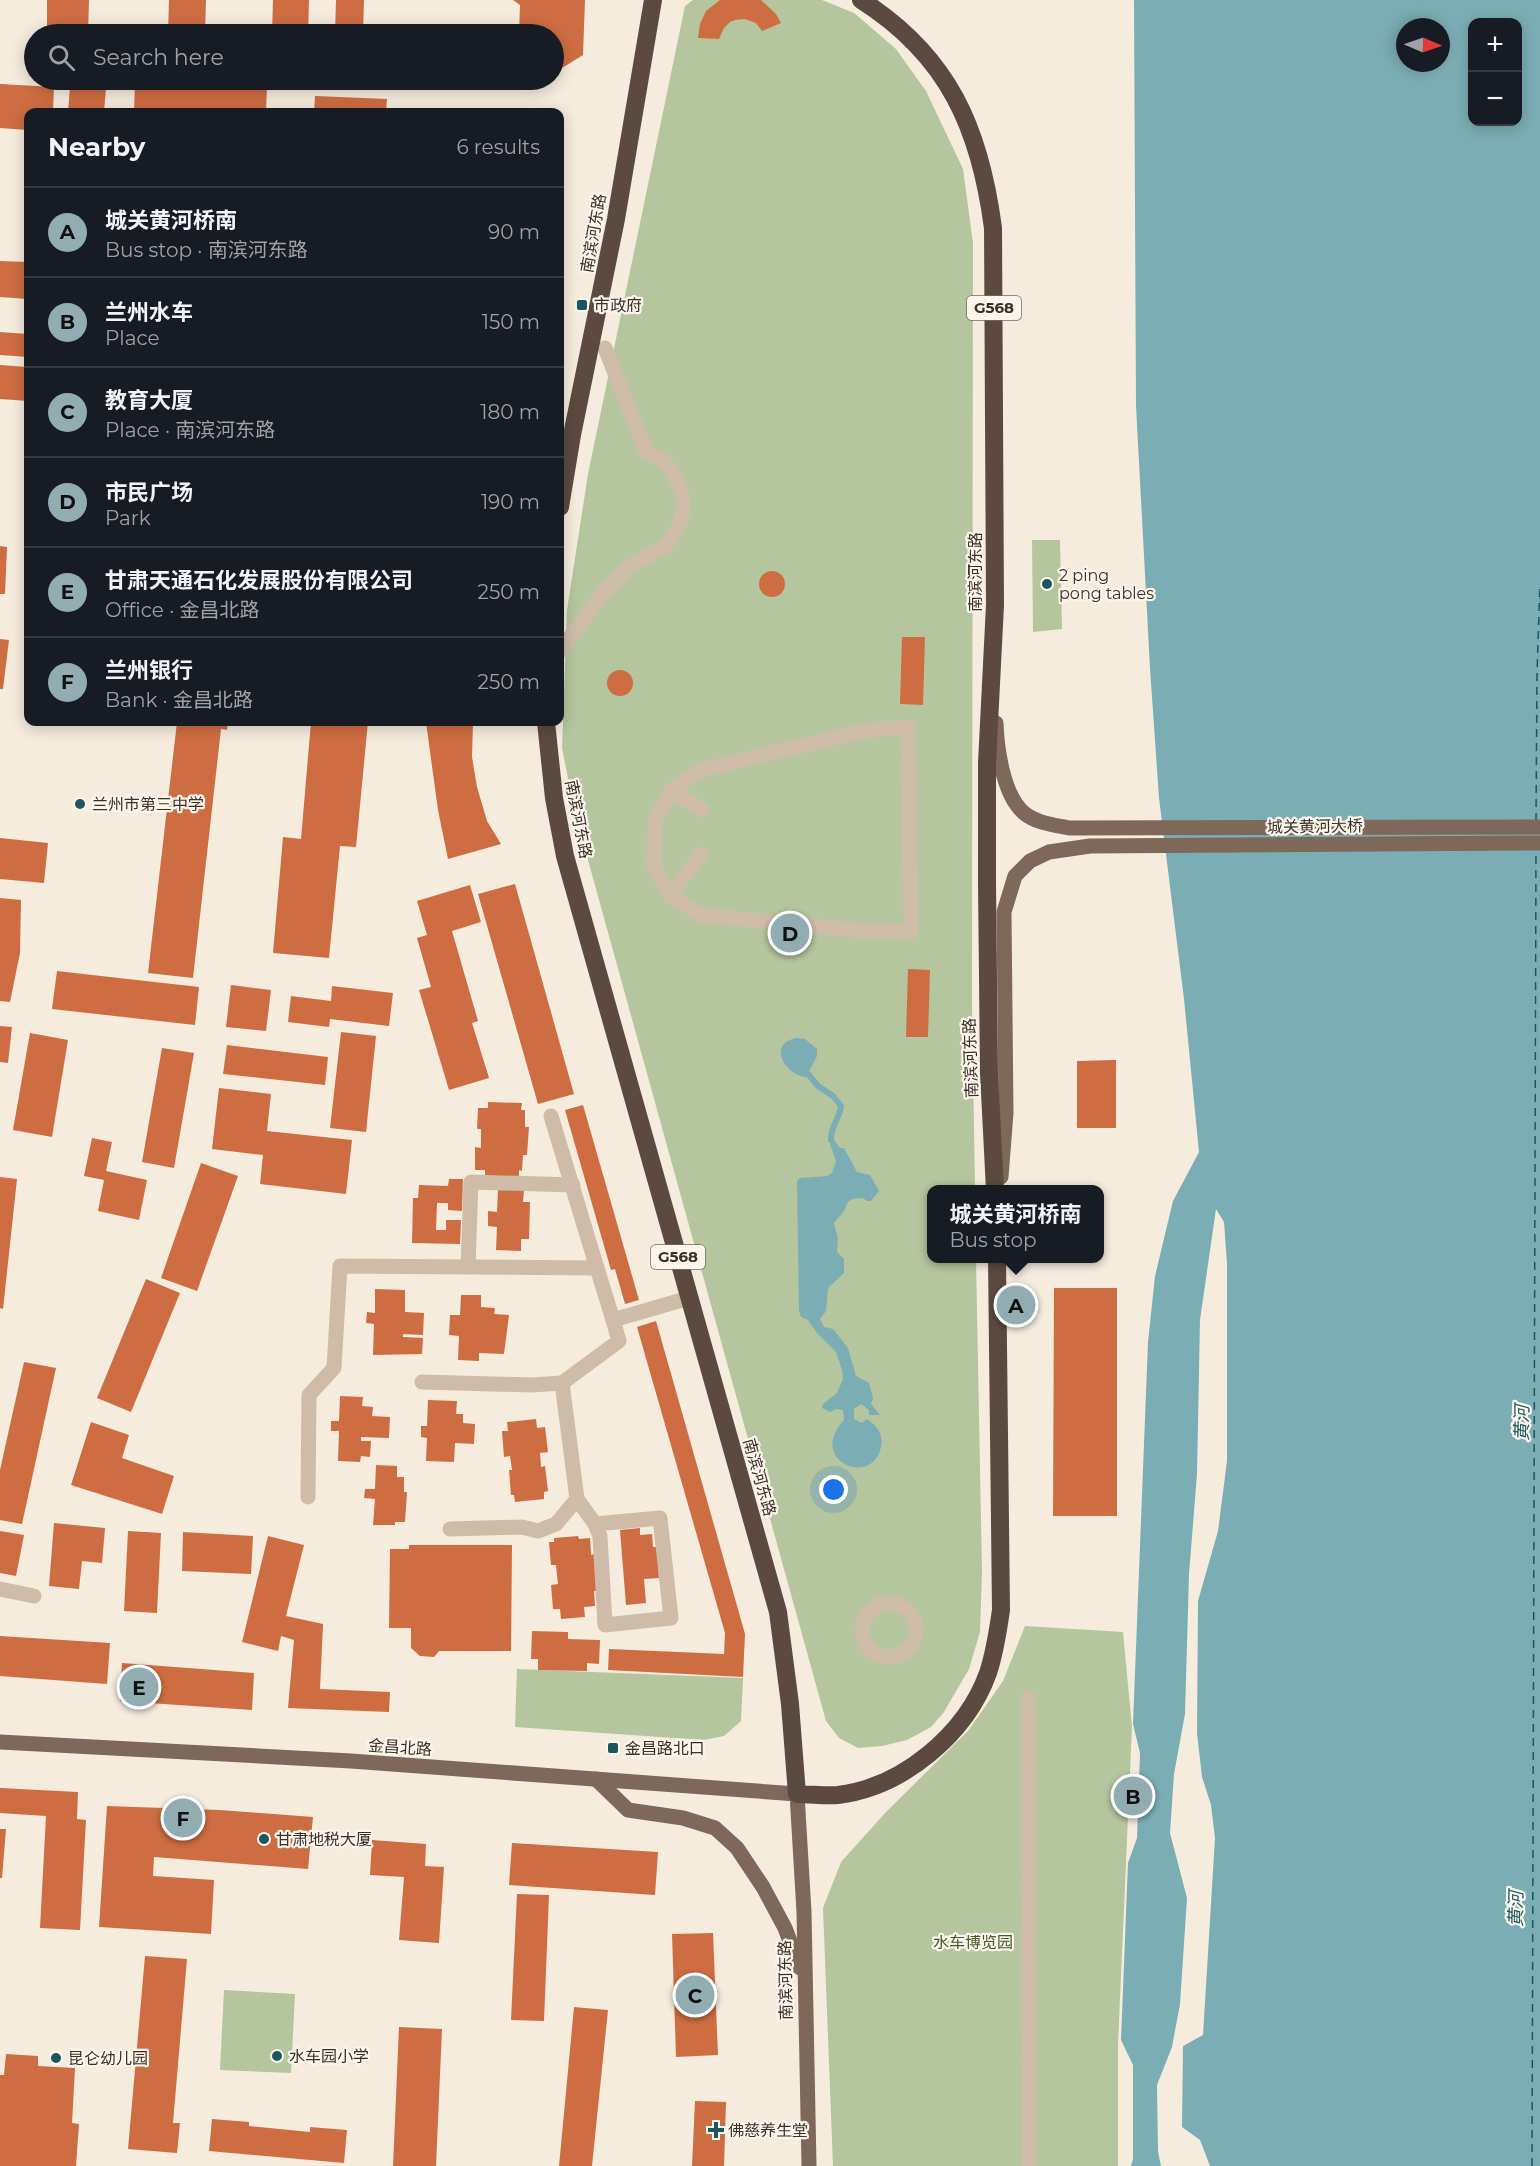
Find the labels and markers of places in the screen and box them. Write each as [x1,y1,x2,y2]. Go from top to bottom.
place label: 市政府 [594,296,642,315]
marker: 市政府 [575,298,589,312]
place label: 2 ping pong tables [1059,566,1154,603]
marker: 2 ping pong tables [1040,577,1054,591]
place label: 兰州市第三中学 [92,795,204,814]
marker: 兰州市第三中学 [73,797,87,811]
pin: D [770,910,810,956]
pin: A [996,1282,1036,1328]
pin: E [120,1664,158,1710]
place label: 金昌路北口 [625,1739,705,1758]
marker: 金昌路北口 [606,1741,620,1755]
pin: B [1114,1774,1152,1818]
pin: F [164,1796,202,1840]
place label: 甘肃地税大厦 [276,1830,372,1849]
marker: 甘肃地税大厦 [257,1832,271,1846]
pin: C [676,1972,714,2018]
place label: 水车园小学 [289,2047,369,2066]
place label: 昆仑幼儿园 [68,2049,148,2068]
marker: 水车园小学 [270,2049,284,2063]
marker: 昆仑幼儿园 [49,2051,63,2065]
place label: 佛慈养生堂 [728,2121,808,2140]
marker: 佛慈养生堂 [709,2123,723,2137]

